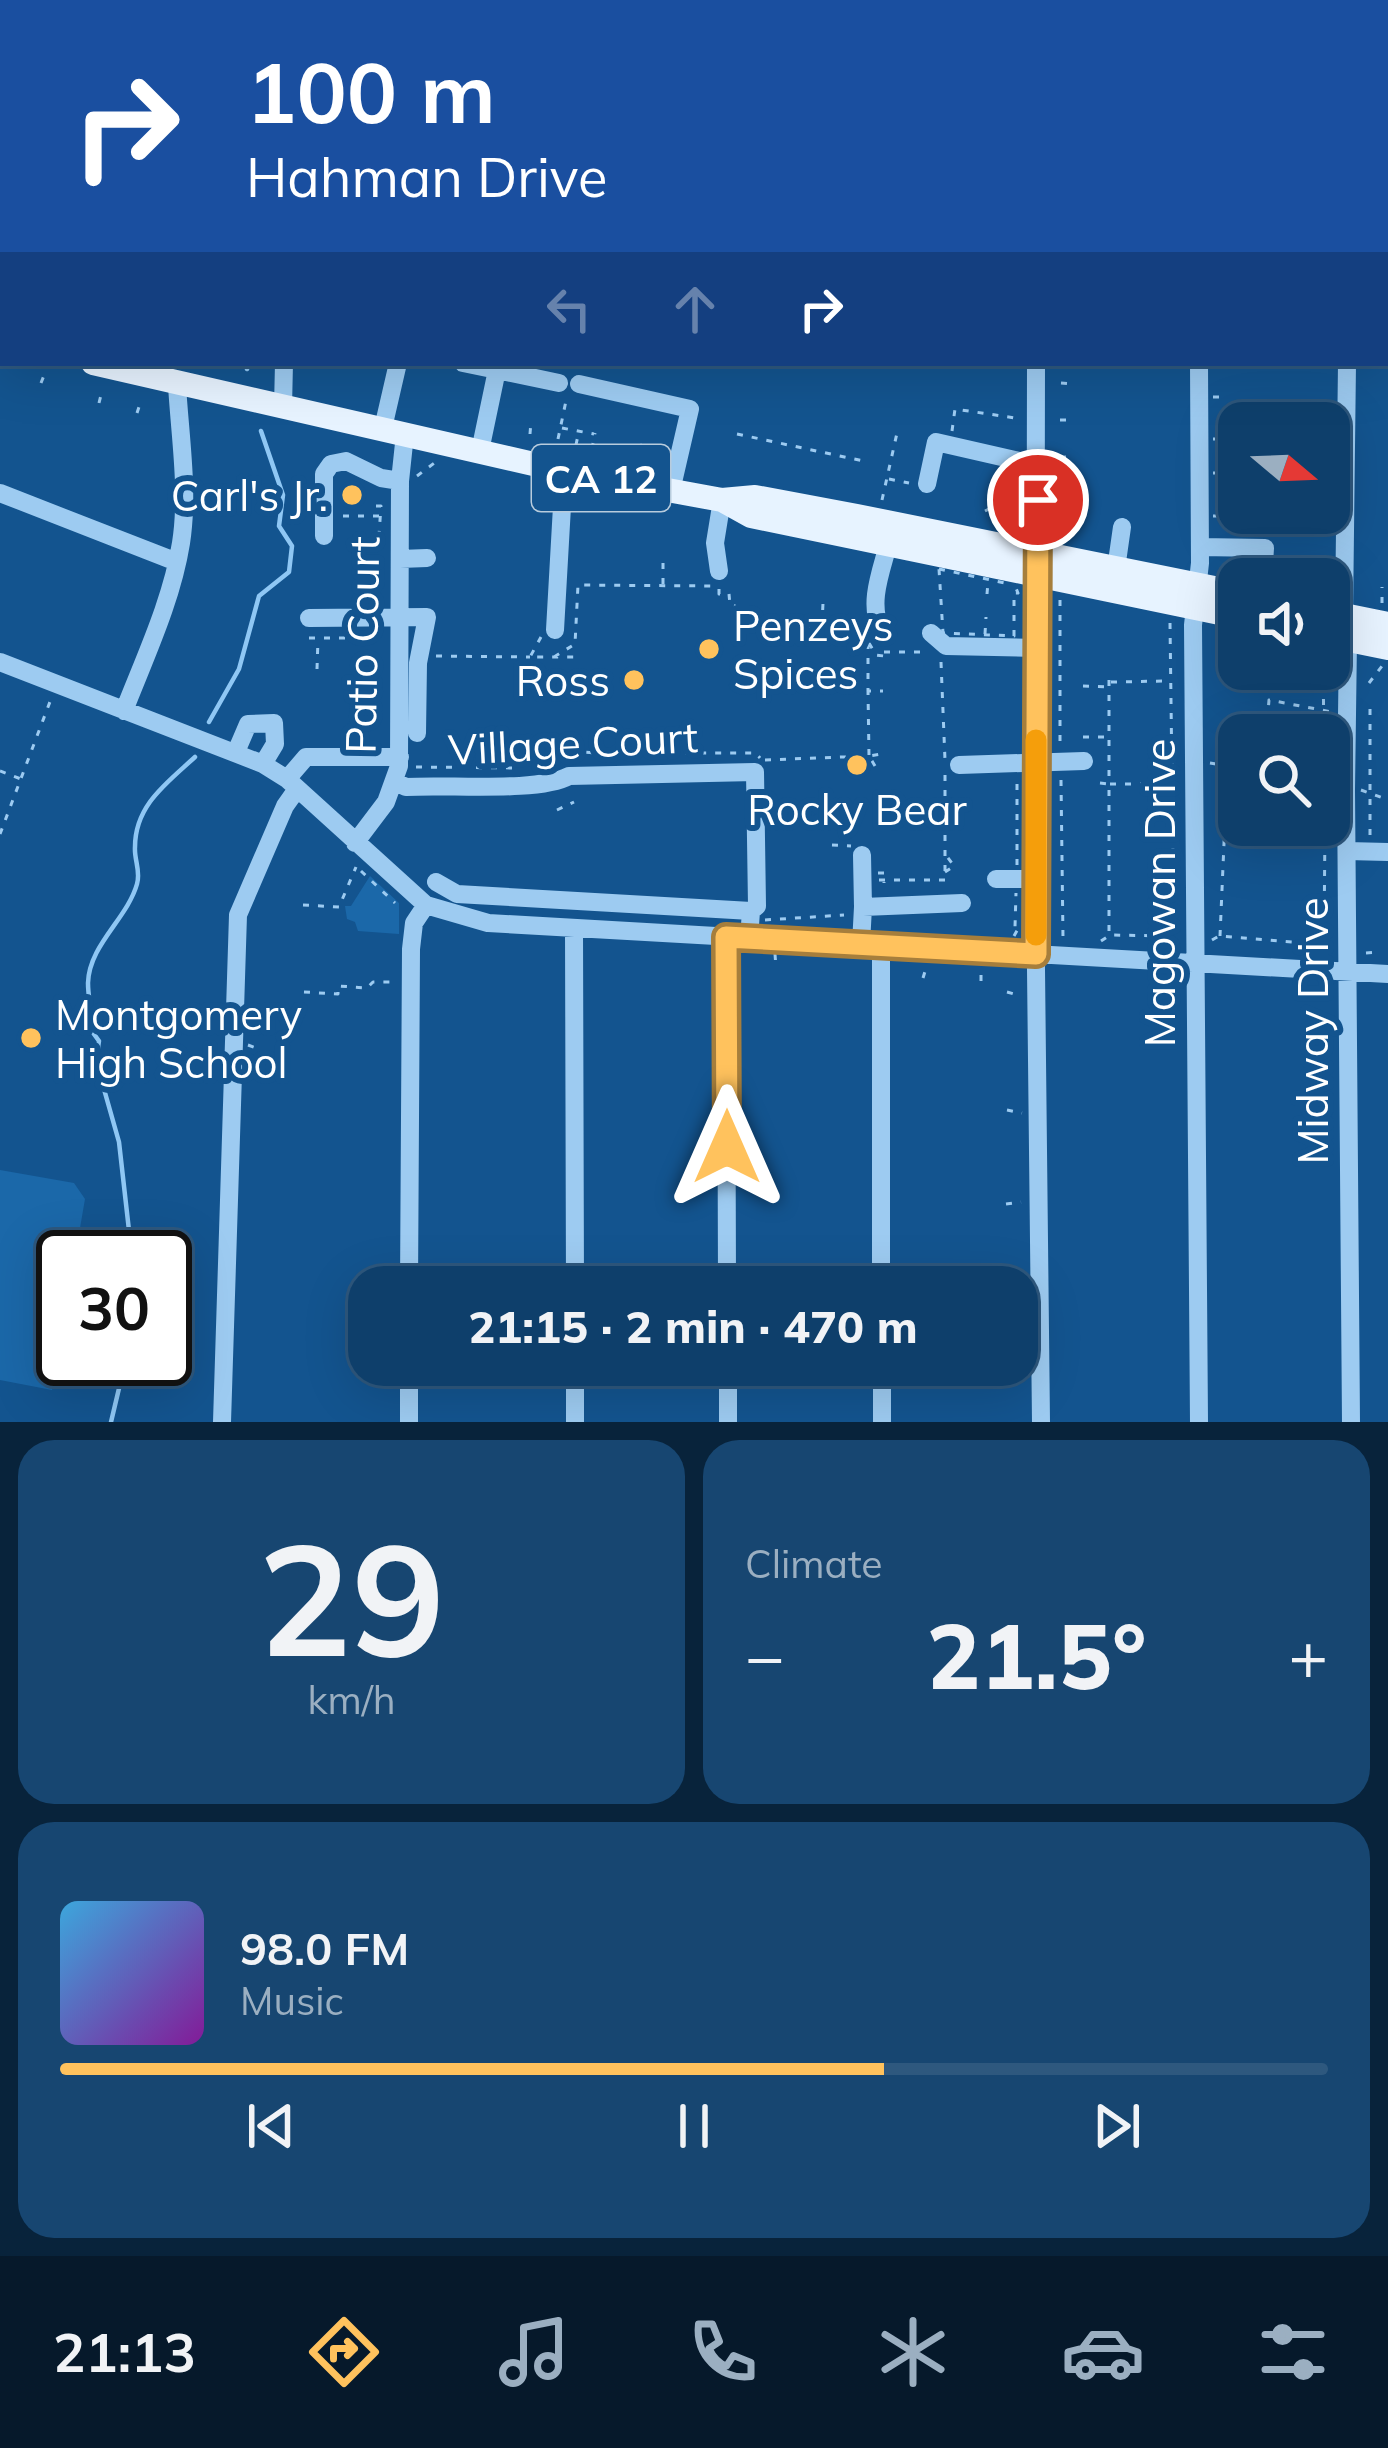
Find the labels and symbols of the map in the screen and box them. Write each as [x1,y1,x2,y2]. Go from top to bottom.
north arrow [1218,402,1350,534]
road number: CA 12 [532,445,670,511]
pin [987,449,1089,551]
place label: Carl's Jr. [171,469,328,522]
marker: Carl's Jr. [339,482,365,508]
street label: Patio Court [334,536,390,754]
place label: Penzeys Spices [733,599,894,700]
marker: Penzeys Spices [696,636,722,662]
place label: Ross [516,654,610,707]
marker: Ross [621,667,647,693]
street label: Village Court [447,710,699,776]
street label: Magowan Drive [1133,739,1186,1047]
marker: Rocky Bear [844,752,870,778]
place label: Rocky Bear [747,783,967,836]
street label: Midway Drive [1286,897,1339,1165]
place label: Montgomery High School [55,988,302,1089]
marker: Montgomery High School [18,1025,44,1051]
position arrow [664,1084,790,1210]
speed limit sign: 30 [36,1230,192,1386]

